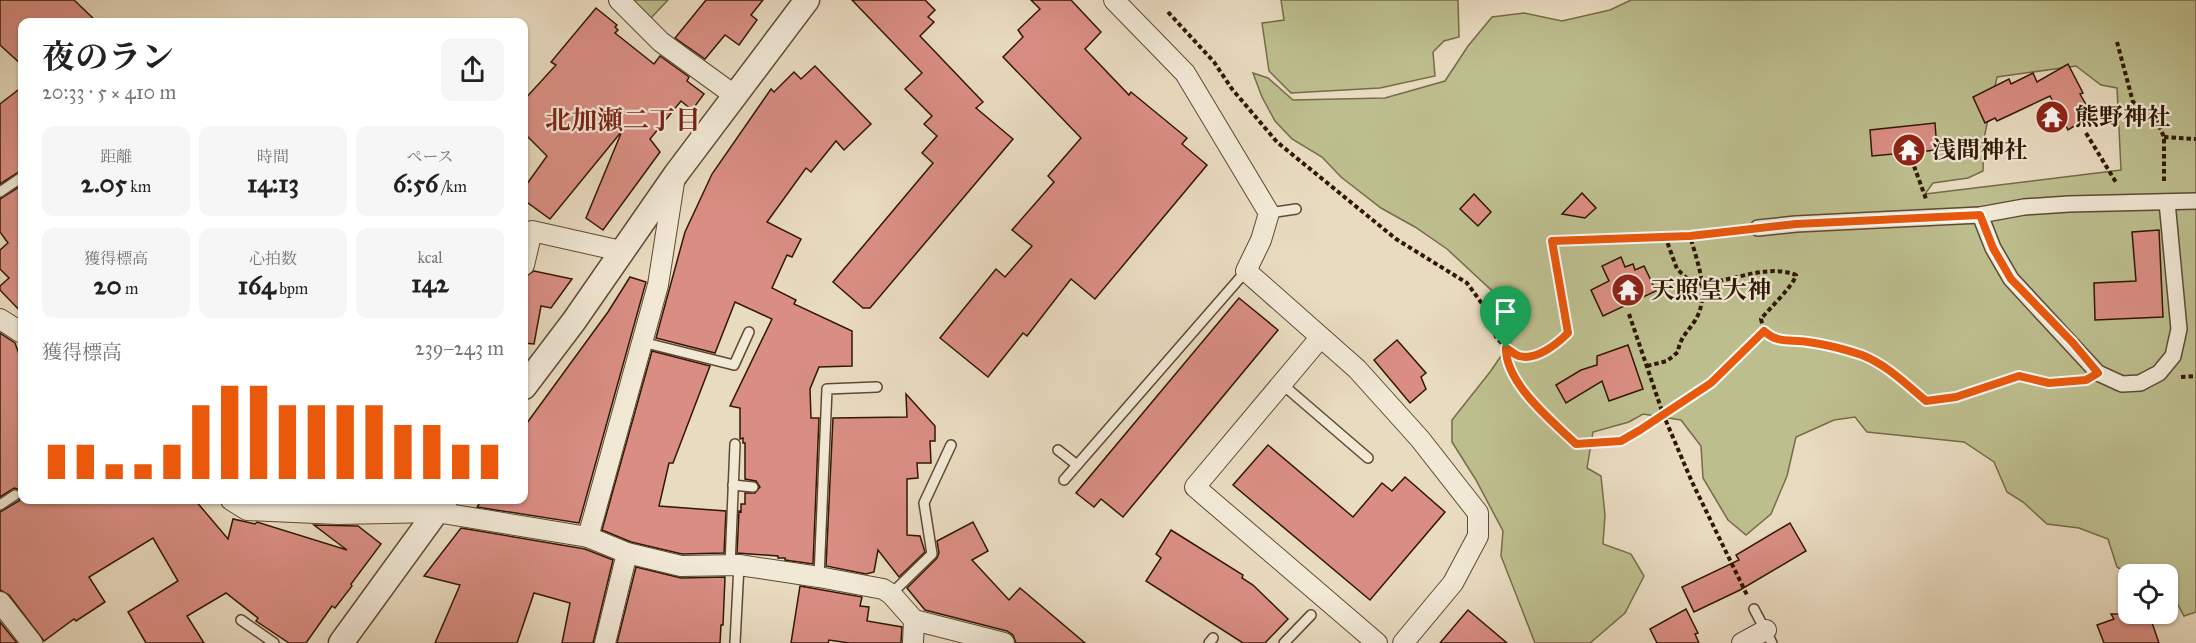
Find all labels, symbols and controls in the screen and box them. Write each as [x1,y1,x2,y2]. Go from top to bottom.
text: 夜のラン [42,37,174,77]
button: share [441,38,504,101]
text: 20:33 · 5 × 410 m [42,80,176,104]
temple icon: 熊野神社 [2034,99,2070,135]
place label: 熊野神社 [2075,102,2171,132]
district label: 北加瀬二丁目 [545,104,701,136]
temple icon: 浅間神社 [1891,132,1927,168]
place label: 浅間神社 [1932,135,2028,165]
text: 距離 [100,147,132,166]
text: 時間 [257,147,289,166]
text: ペース [406,147,454,166]
text: 2.05 [81,167,127,199]
text: 14:13 [247,167,299,199]
text: 6:56 [393,167,438,199]
text: km [127,177,151,196]
text: /km [438,177,467,196]
text: kcal [417,248,443,267]
text: 獲得標高 [84,249,148,268]
text: 心拍数 [249,249,297,268]
text: 142 [411,267,449,299]
text: 20 [94,269,122,301]
text: 164 [238,269,276,301]
temple icon: 天照皇大神 [1610,272,1646,308]
place label: 天照皇大神 [1651,275,1771,305]
text: m [122,279,138,298]
text: bpm [276,279,308,298]
pin [1480,286,1531,348]
icon: arrive [1489,295,1522,328]
text: 239–243 m [415,336,504,360]
text: 獲得標高 [42,340,122,364]
map controls [2118,564,2178,624]
button: locate [2118,564,2178,624]

